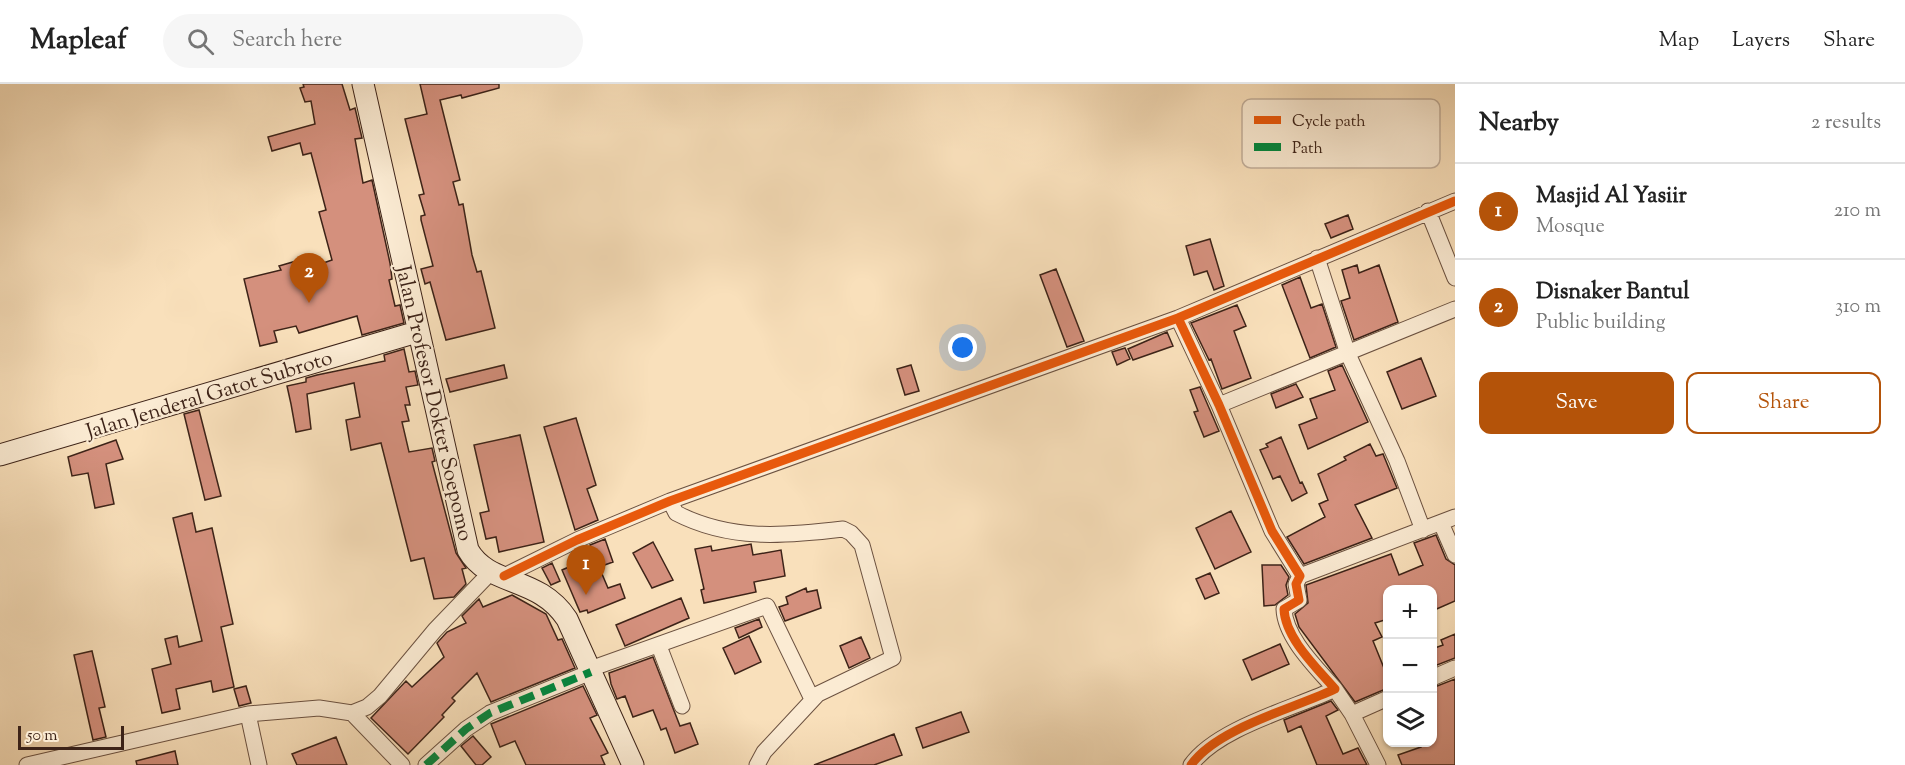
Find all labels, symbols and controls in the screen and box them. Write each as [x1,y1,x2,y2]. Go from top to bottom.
search box [163,14,583,68]
text: Mapleaf [30,21,127,61]
icon: search [184,25,217,58]
text: Search here [232,25,342,57]
text: Map [1659,26,1699,56]
text: Layers [1732,26,1790,56]
text: Share [1823,26,1875,56]
legend [1242,99,1440,168]
text: Nearby [1479,105,1559,142]
text: 2 results [1811,109,1881,138]
text: Cycle path [1292,111,1366,134]
text: Path [1292,138,1323,161]
text: Masjid Al Yasiir [1536,181,1687,213]
text: 1 [1495,197,1502,226]
text: 210 m [1834,197,1881,226]
text: Mosque [1536,213,1605,242]
pin: 2 [290,254,328,303]
street label: Jalan Profesor Dokter Soepomo [387,262,479,544]
text: Disnaker Bantul [1536,277,1689,309]
text: 2 [1494,293,1503,322]
text: 310 m [1835,293,1881,322]
text: Public building [1536,309,1666,338]
your location [948,333,977,362]
street label: Jalan Jenderal Gatot Subroto [82,344,337,448]
button: Save [1479,372,1674,434]
button: Share [1686,372,1881,434]
pin: 1 [566,546,606,595]
map controls [1383,585,1437,747]
button: + [1383,585,1437,639]
button: − [1383,639,1437,693]
button: layers [1383,693,1437,747]
scale bar [18,723,124,750]
text: 50 m [27,725,58,748]

